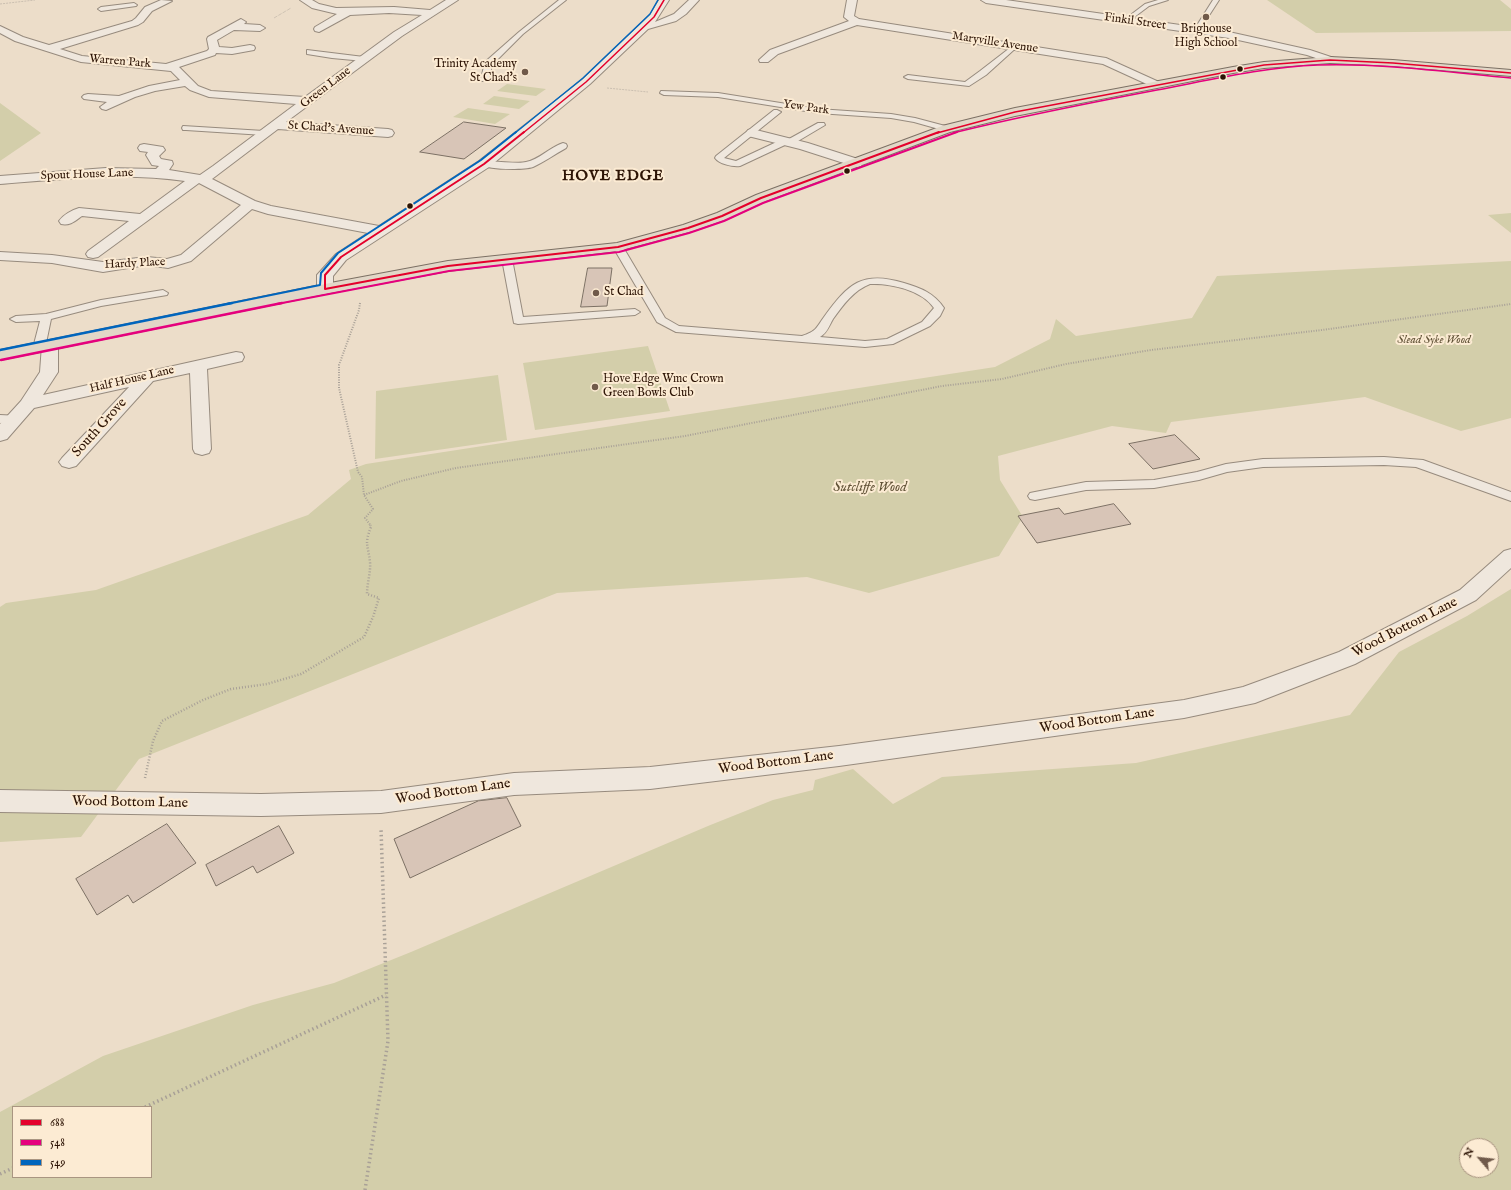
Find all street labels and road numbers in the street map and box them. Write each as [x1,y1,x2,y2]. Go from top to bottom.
street label: Finkil Street [1103,11,1167,33]
street label: Maryville Avenue [951,29,1039,57]
street label: Warren Park [88,52,152,72]
street label: Green Lane [298,64,354,112]
street label: Yew Park [782,98,830,118]
street label: St Chad's Avenue [288,119,374,139]
street label: Spout House Lane [40,166,134,184]
street label: Hardy Place [104,255,166,273]
street label: Half House Lane [88,363,176,397]
street label: South Grove [69,395,131,461]
street label: Wood Bottom Lane [1350,594,1460,662]
street label: Wood Bottom Lane [1038,705,1156,737]
street label: Wood Bottom Lane [717,748,835,778]
street label: Wood Bottom Lane [394,776,512,808]
street label: Wood Bottom Lane [72,794,188,812]

